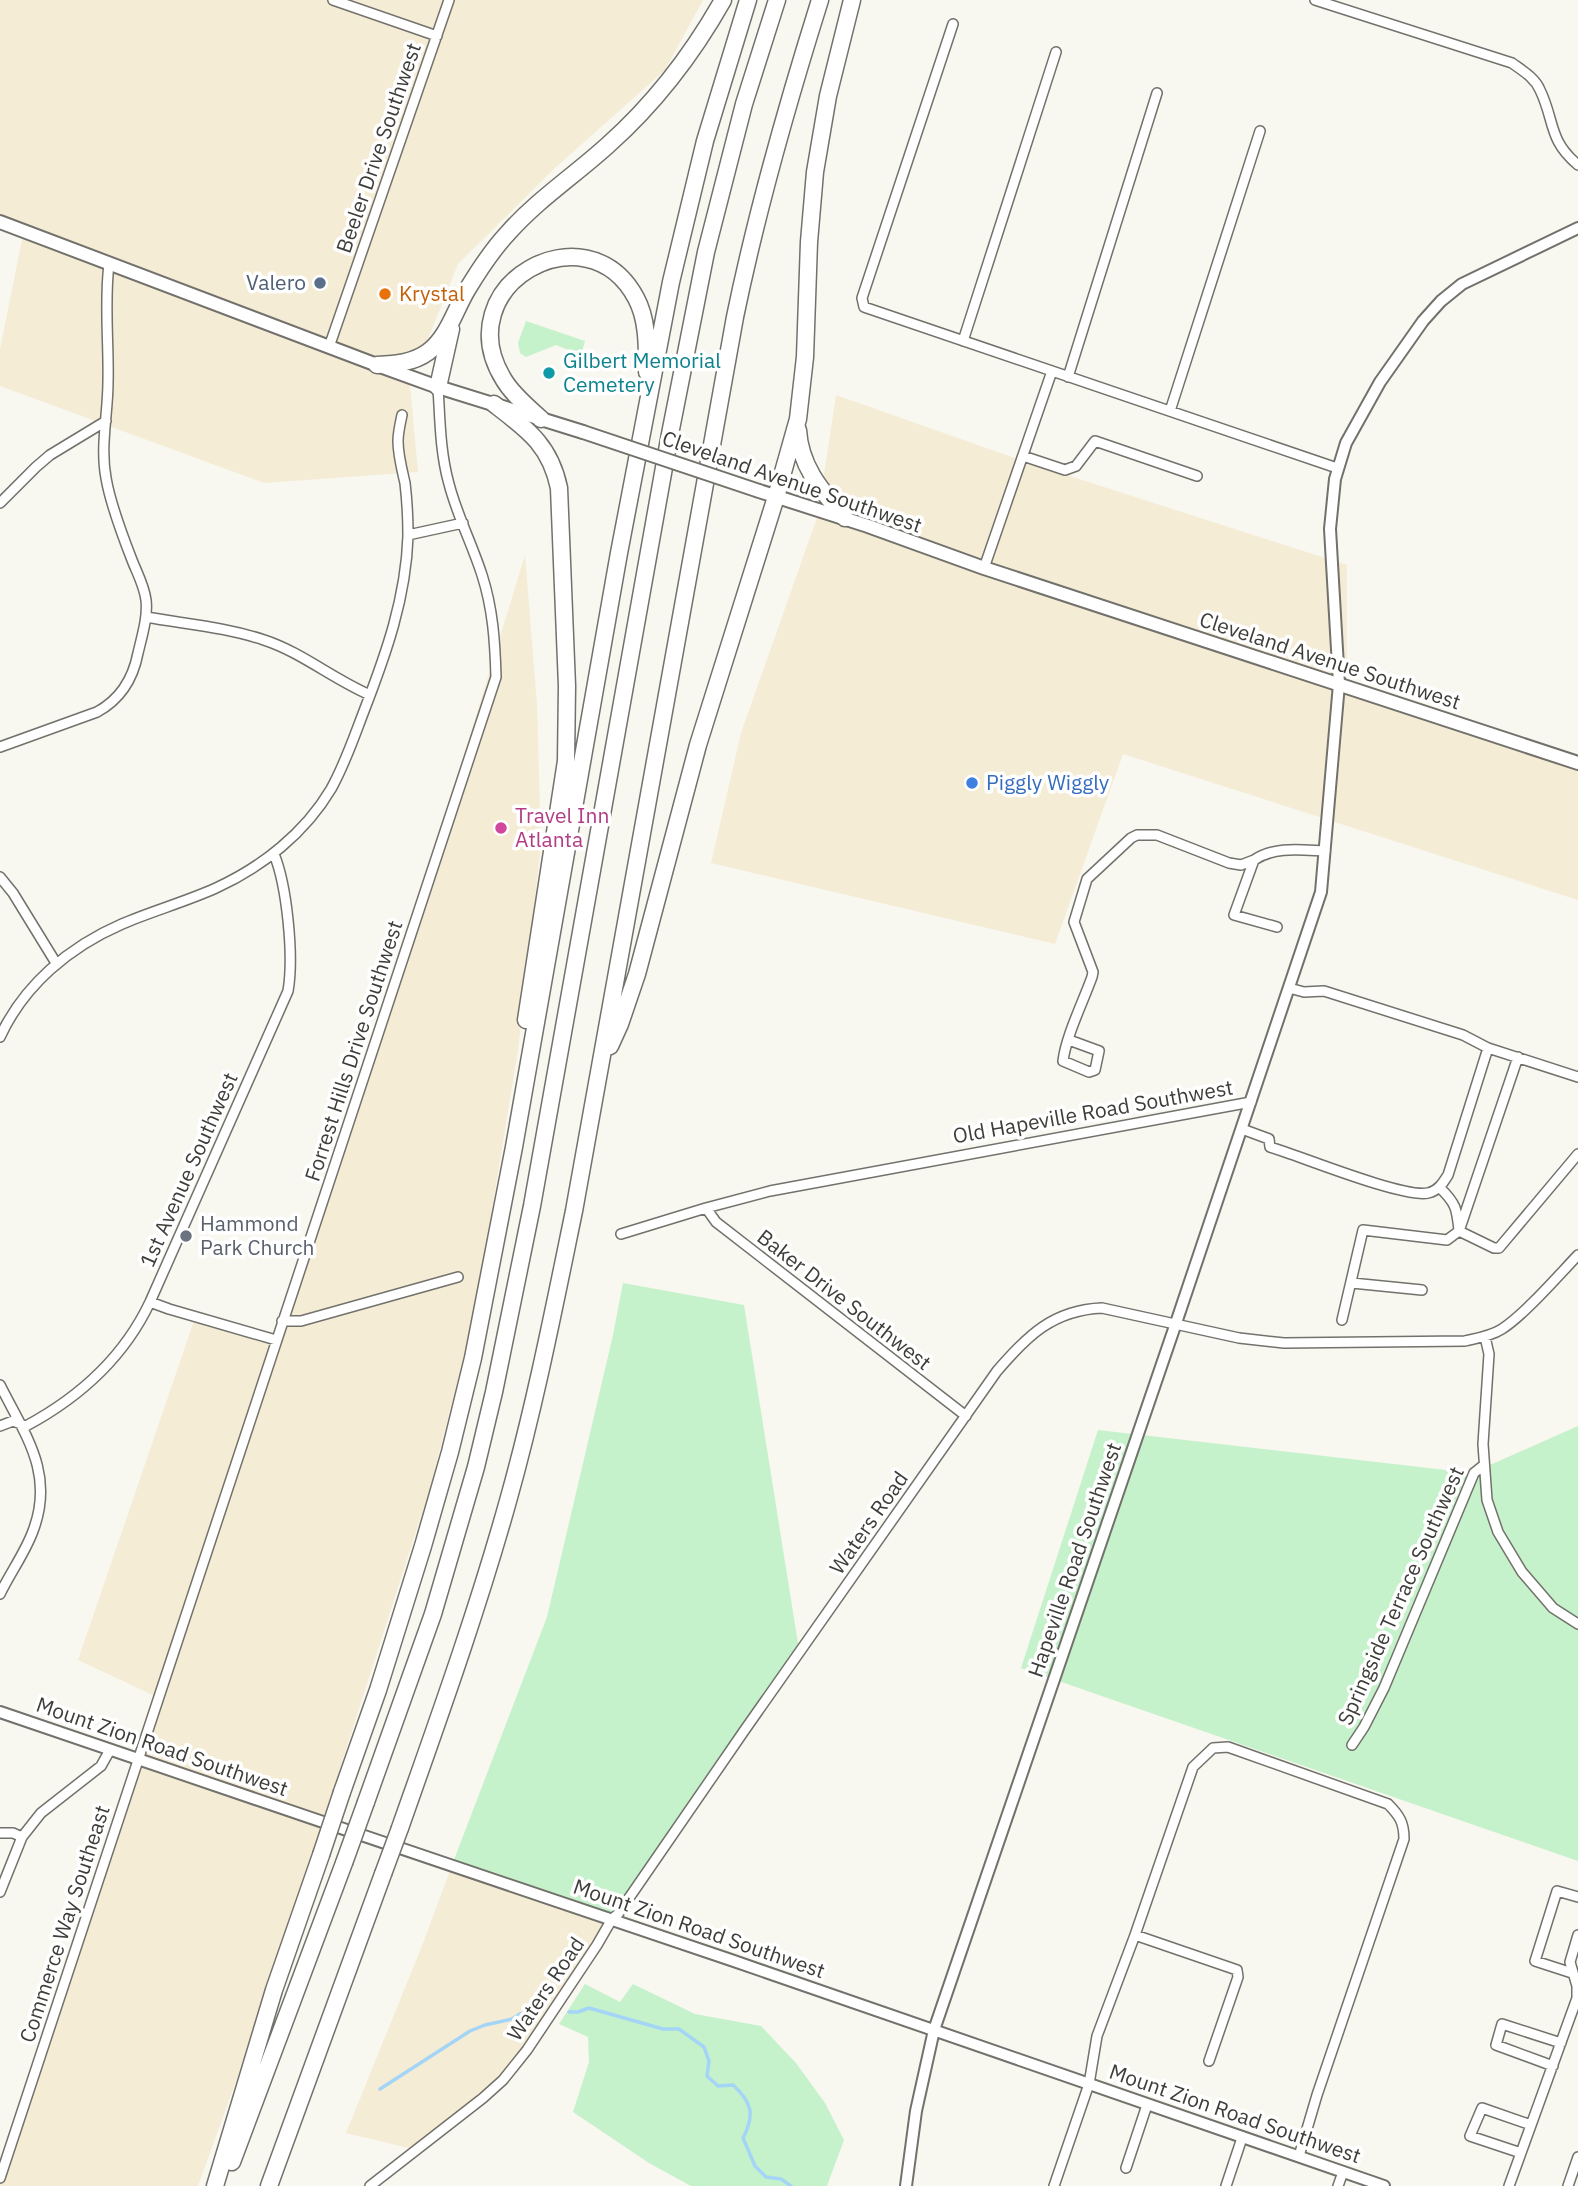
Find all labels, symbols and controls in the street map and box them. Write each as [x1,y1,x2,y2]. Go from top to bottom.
street label: Beeler Drive Southwest [329,39,427,256]
place label: Valero [246,268,306,296]
marker: Valero [312,275,328,291]
place label: Krystal [399,279,465,307]
marker: Krystal [377,286,393,302]
place label: Gilbert Memorial Cemetery [563,346,721,398]
marker: Gilbert Memorial Cemetery [541,365,557,381]
street label: Cleveland Avenue Southwest [659,423,926,539]
street label: Cleveland Avenue Southwest [1196,605,1464,716]
place label: Piggly Wiggly [986,768,1110,796]
marker: Piggly Wiggly [964,775,980,791]
place label: Travel Inn Atlanta [515,801,609,853]
marker: Travel Inn Atlanta [493,820,509,836]
street label: Forrest Hills Drive Southwest [298,917,408,1185]
street label: 1st Avenue Southwest [133,1068,244,1271]
street label: Old Hapeville Road Southwest [951,1073,1235,1149]
place label: Hammond Park Church [200,1209,314,1261]
street label: Baker Drive Southwest [752,1222,937,1376]
marker: Hammond Park Church [178,1228,194,1244]
street label: Hapeville Road Southwest [1021,1439,1127,1681]
street label: Springside Terrace Southwest [1330,1462,1470,1729]
street label: Waters Road [822,1465,914,1579]
street label: Mount Zion Road Southwest [33,1690,292,1802]
street label: Commerce Way Southeast [12,1801,116,2046]
street label: Mount Zion Road Southwest [570,1872,829,1984]
street label: Waters Road [500,1931,590,2046]
street label: Mount Zion Road Southwest [1106,2057,1365,2169]

